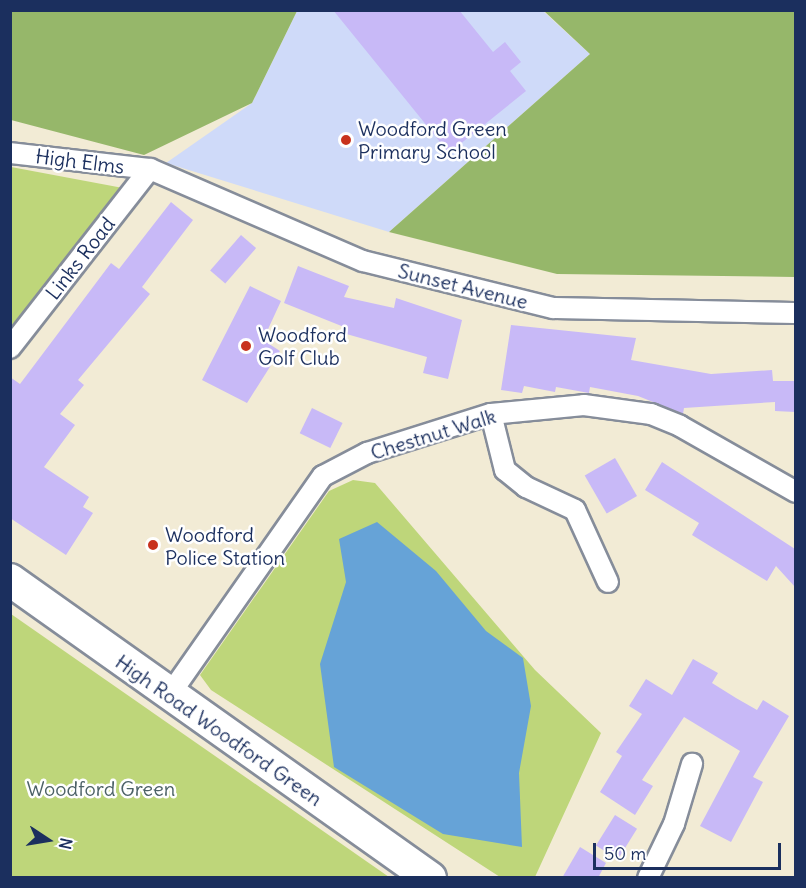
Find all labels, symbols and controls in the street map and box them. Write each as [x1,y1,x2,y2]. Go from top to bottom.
place label: Woodford Green Primary School [358,116,507,163]
marker: Woodford Green Primary School [339,133,353,147]
street label: High Elms [34,144,126,178]
street label: Links Road [40,212,120,304]
street label: Sunset Avenue [396,258,530,314]
place label: Woodford Golf Club [258,322,347,369]
marker: Woodford Golf Club [239,339,253,353]
street label: Chestnut Walk [368,404,498,464]
place label: Woodford Police Station [165,522,285,569]
marker: Woodford Police Station [146,538,160,552]
street label: High Road Woodford Green [111,649,327,811]
park label: Woodford Green [27,776,175,800]
north arrow [18,810,78,870]
scale bar [596,831,784,869]
text: N [55,836,77,851]
text: 50 m [604,842,646,865]

